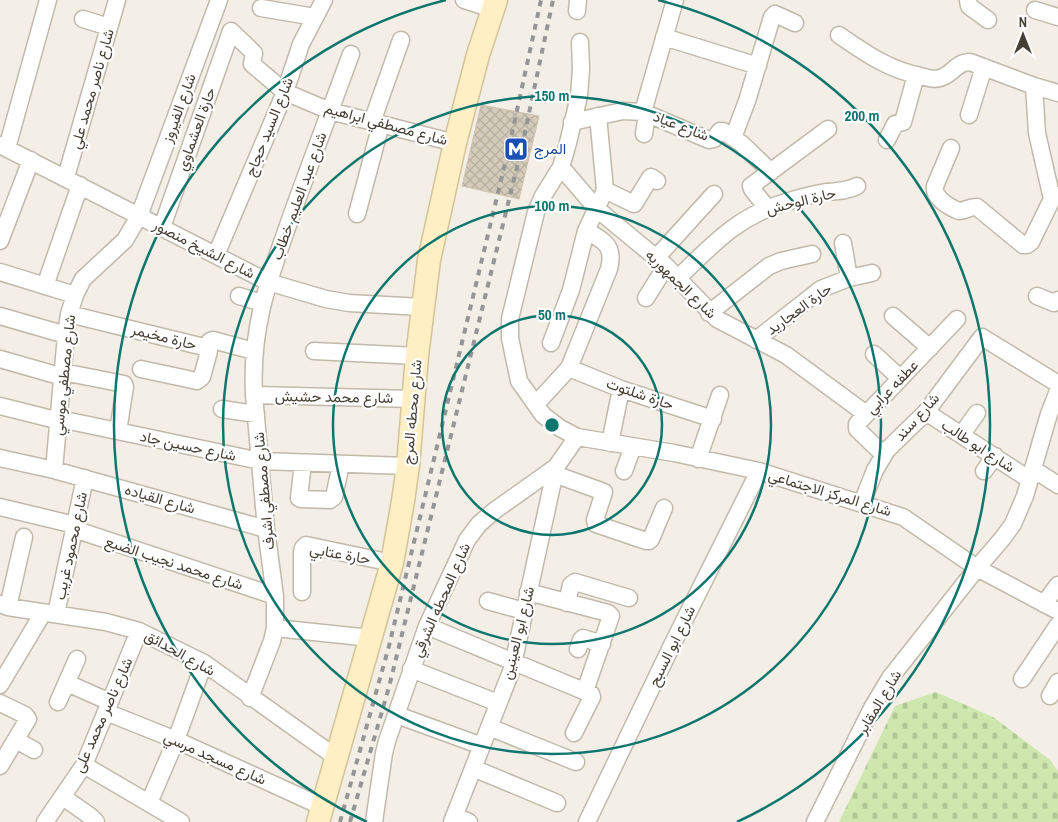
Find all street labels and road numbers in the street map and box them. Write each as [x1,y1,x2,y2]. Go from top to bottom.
street label: شارع ناصر محمد علي [64,26,122,152]
street label: شارع الفيروز [156,70,202,147]
street label: شارع السيد حجاج [239,74,299,180]
street label: حارة العشماوي [171,84,223,174]
street label: شارع مصطفي ابراهيم [321,97,450,153]
street label: شارع عياد [650,105,712,147]
street label: شارع عبد العليم خطاب [266,129,332,263]
street label: حارة الوحش [764,182,838,219]
street label: شارع الشيخ منصور [148,213,259,284]
street label: شارع الجمهوريه [640,244,722,324]
street label: حارة العجاريد [762,278,836,340]
street label: شارع مصطفي موسي [47,313,83,437]
street label: حارة مخيمر [128,318,199,355]
street label: عطفه عرابي [860,355,925,421]
street label: شارع محطه المرج [396,358,428,465]
street label: حارة شلتوت [604,372,677,415]
street label: شارع محمد حشيش [275,385,394,409]
street label: شارع سند [889,388,945,446]
street label: شارع ابو طالب [937,414,1019,478]
street label: شارع حسين جاد [138,425,238,467]
street label: شارع مصطفي اشرف [248,431,282,551]
street label: شارع المركز الاجتماعي [765,464,894,524]
street label: شارع القياده [122,478,198,520]
street label: شارع محمود غريب [49,490,93,602]
street label: شارع محمد نجيب الضبع [102,530,246,596]
street label: حارة عتابي [308,538,372,572]
street label: شارع المحطه الشرقي [406,539,478,662]
street label: شارع ابو العينين [496,584,540,682]
street label: شارع ابو السبح [643,602,701,690]
street label: شارع الحدائق [141,624,220,682]
street label: شارع ناصر محمد على [68,654,138,776]
street label: شارع المقابر [851,666,907,739]
street label: شارع مسجد مرسي [159,726,270,792]

